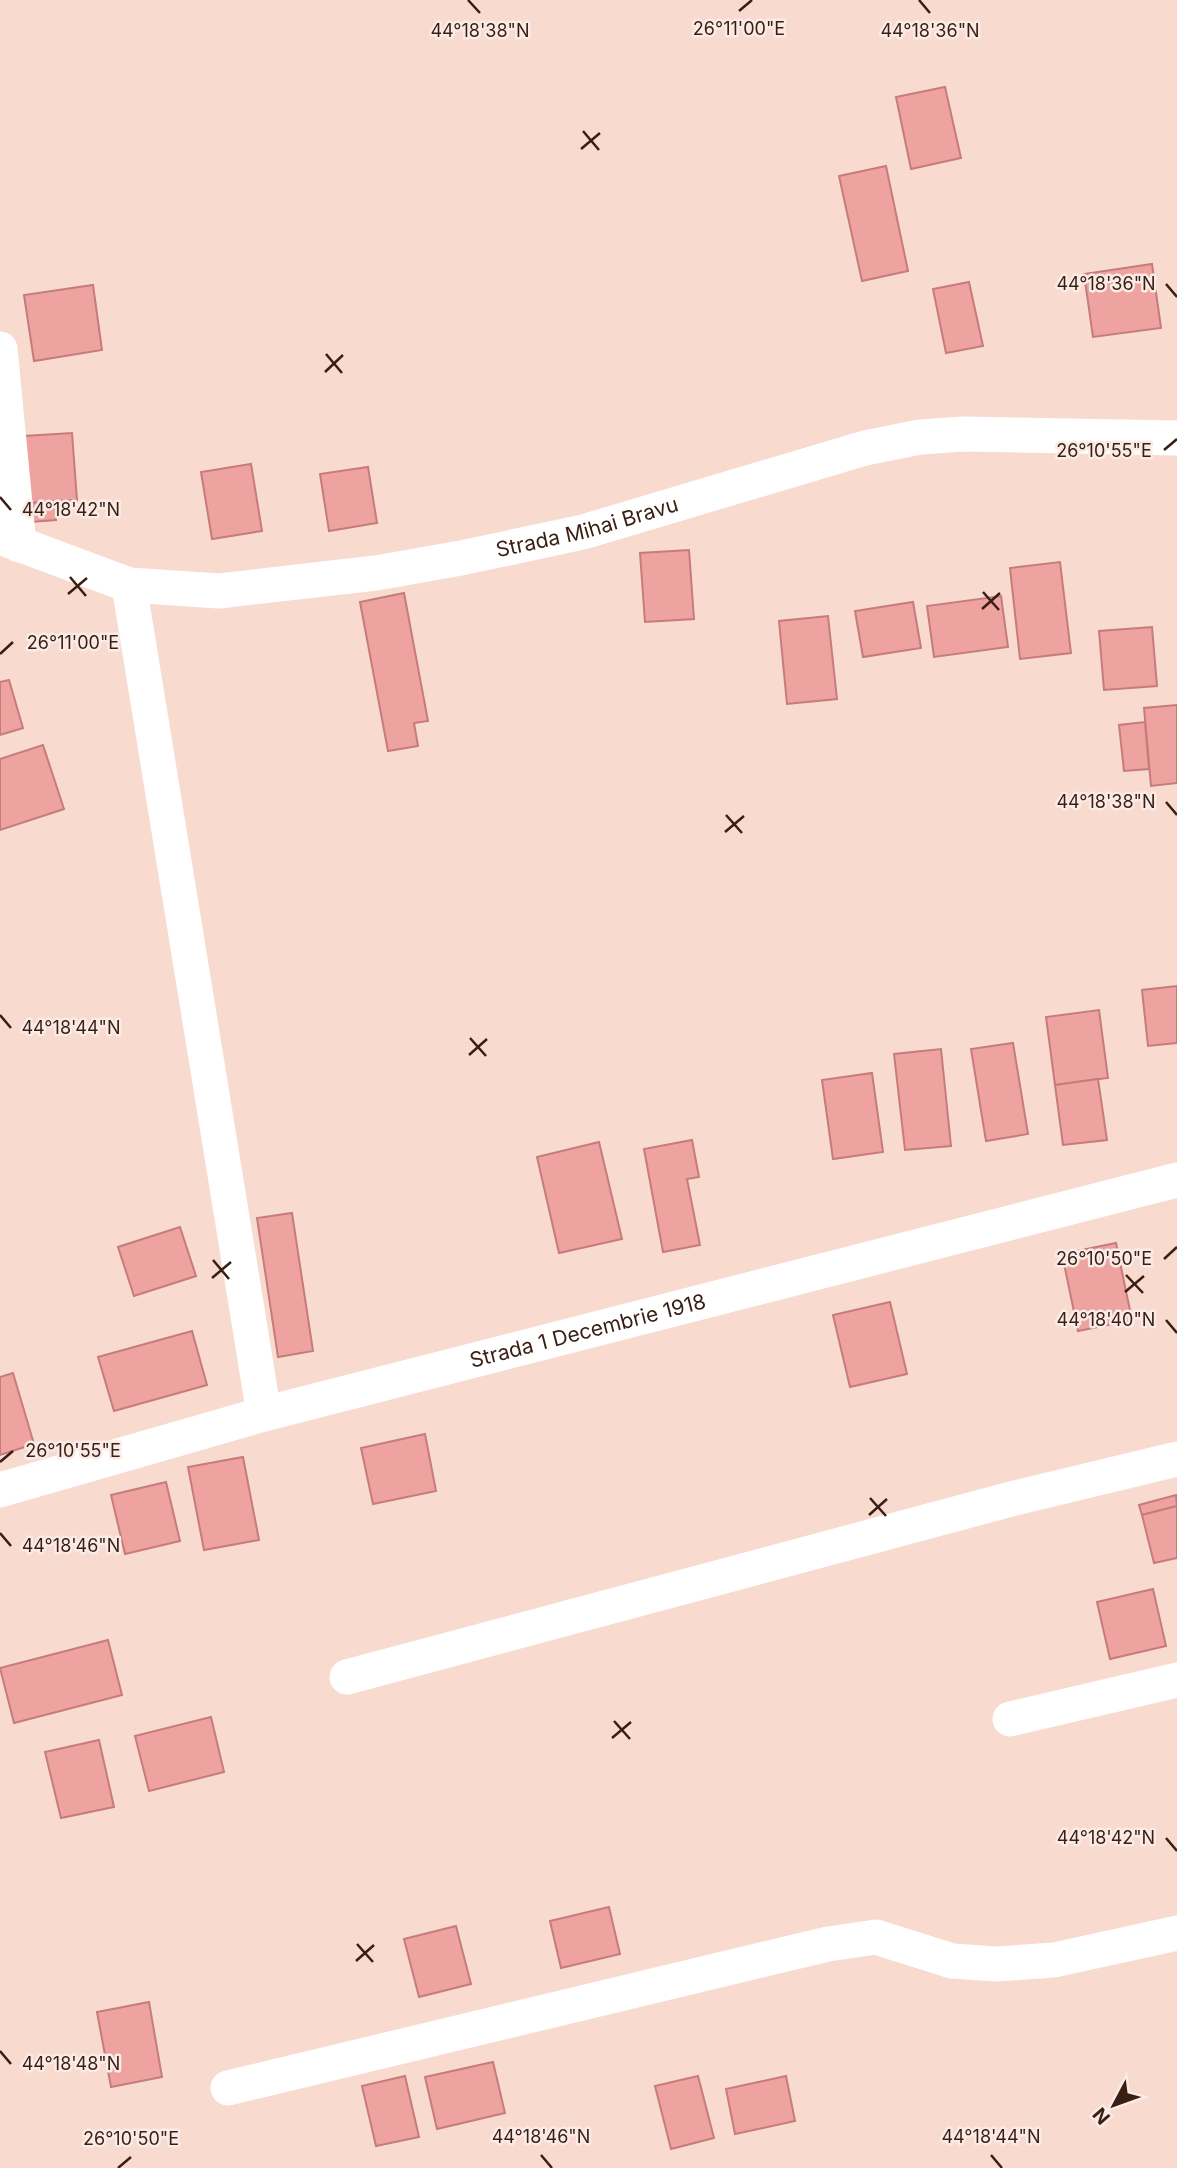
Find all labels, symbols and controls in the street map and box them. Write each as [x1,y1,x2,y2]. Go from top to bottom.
text: 26°11'00"E [693,18,785,39]
text: 44°18'38"N [430,20,530,41]
text: 44°18'36"N [880,20,980,41]
text: 44°18'36"N [1056,273,1156,294]
text: 26°10'55"E [1056,440,1152,461]
street label: Strada Mihai Bravu [494,491,681,562]
text: 44°18'42"N [22,499,120,520]
text: 26°11'00"E [27,632,119,653]
text: 44°18'38"N [1056,791,1156,812]
text: 44°18'44"N [21,1017,121,1038]
text: 26°10'50"E [1056,1248,1152,1269]
street label: Strada 1 Decembrie 1918 [467,1288,708,1373]
text: 44°18'40"N [1057,1309,1155,1330]
text: 26°10'55"E [25,1440,121,1461]
text: 44°18'46"N [22,1535,120,1556]
text: 44°18'42"N [1057,1827,1155,1848]
text: 44°18'48"N [22,2053,120,2074]
north arrow [1079,2070,1149,2140]
text: N [1088,2103,1115,2129]
text: 44°18'46"N [492,2126,590,2147]
text: 44°18'44"N [941,2126,1041,2147]
text: 26°10'50"E [83,2128,179,2149]

